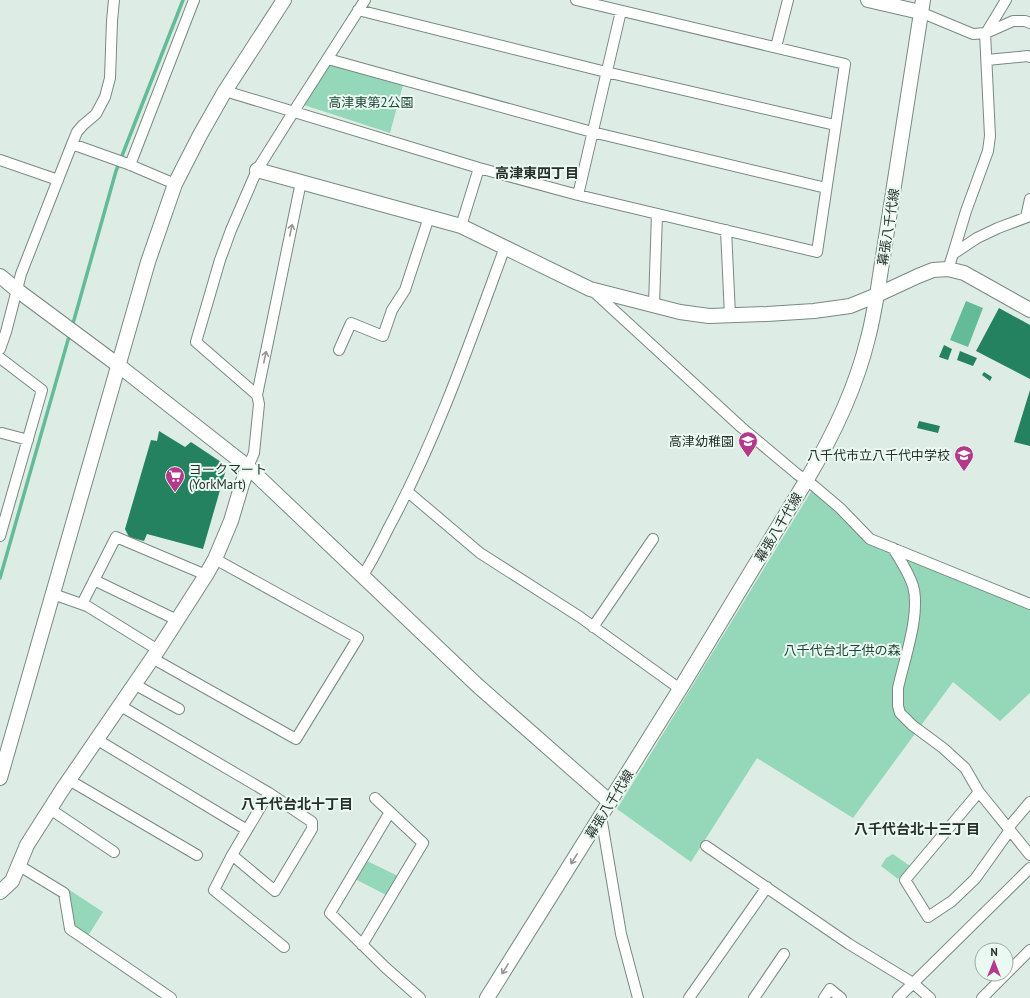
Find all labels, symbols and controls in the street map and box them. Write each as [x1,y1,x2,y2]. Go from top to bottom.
park label: 高津東第2公園 [328,94,414,111]
district label: 高津東四丁目 [495,164,579,182]
street label: 幕張八千代線 [874,187,903,267]
one-way arrow [288,224,296,237]
one-way arrow [261,351,269,364]
school or university icon: 高津幼稚園 [737,430,759,458]
place label: 高津幼稚園 [669,433,734,450]
school or university icon: 八千代市立八千代中学校 [953,444,975,472]
place label: 八千代市立八千代中学校 [807,447,950,464]
place label: ヨークマート (YorkMart) [189,461,267,493]
supermarket icon: ヨークマート (YorkMart) [164,465,186,493]
street label: 幕張八千代線 [751,489,806,565]
park label: 八千代台北子供の森 [783,642,901,659]
street label: 幕張八千代線 [582,767,637,842]
district label: 八千代台北十丁目 [241,795,353,813]
district label: 八千代台北十三丁目 [854,820,980,838]
one-way arrow [570,853,578,865]
north arrow [974,942,1014,982]
text: N [990,945,998,959]
one-way arrow [501,963,509,975]

